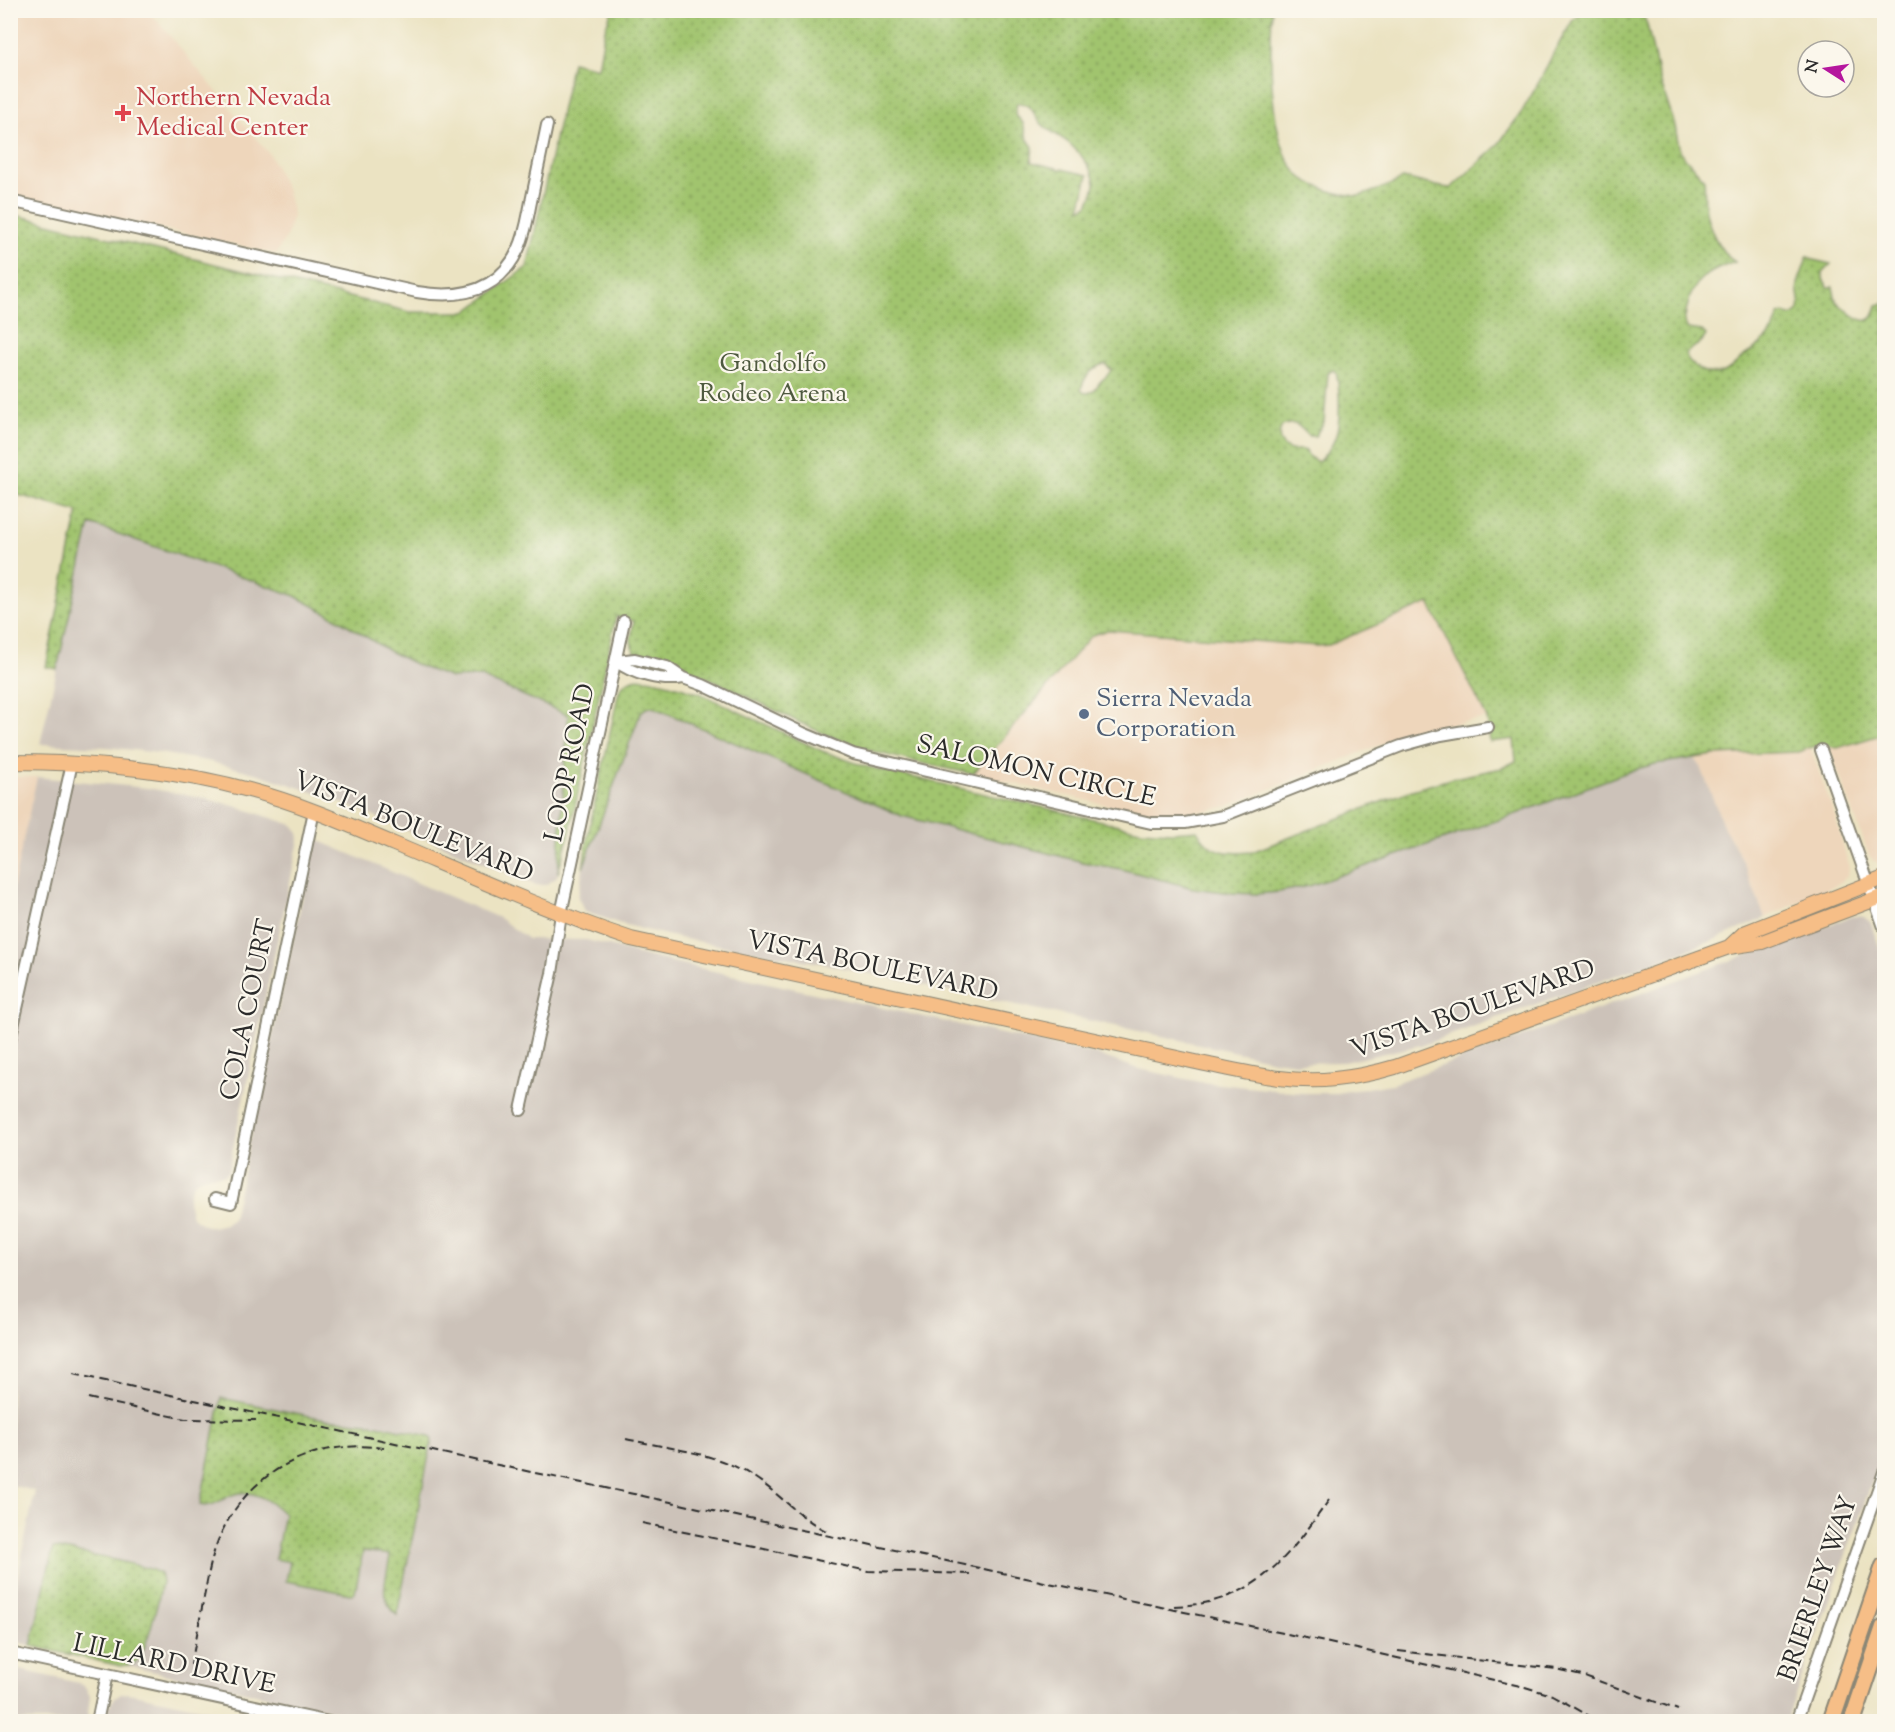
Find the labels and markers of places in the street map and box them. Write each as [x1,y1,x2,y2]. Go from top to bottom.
place label: Northern Nevada Medical Center [136,80,331,147]
marker: Northern Nevada Medical Center [114,104,132,122]
place label: Sierra Nevada Corporation [1096,681,1252,748]
marker: Sierra Nevada Corporation [1077,707,1091,721]

